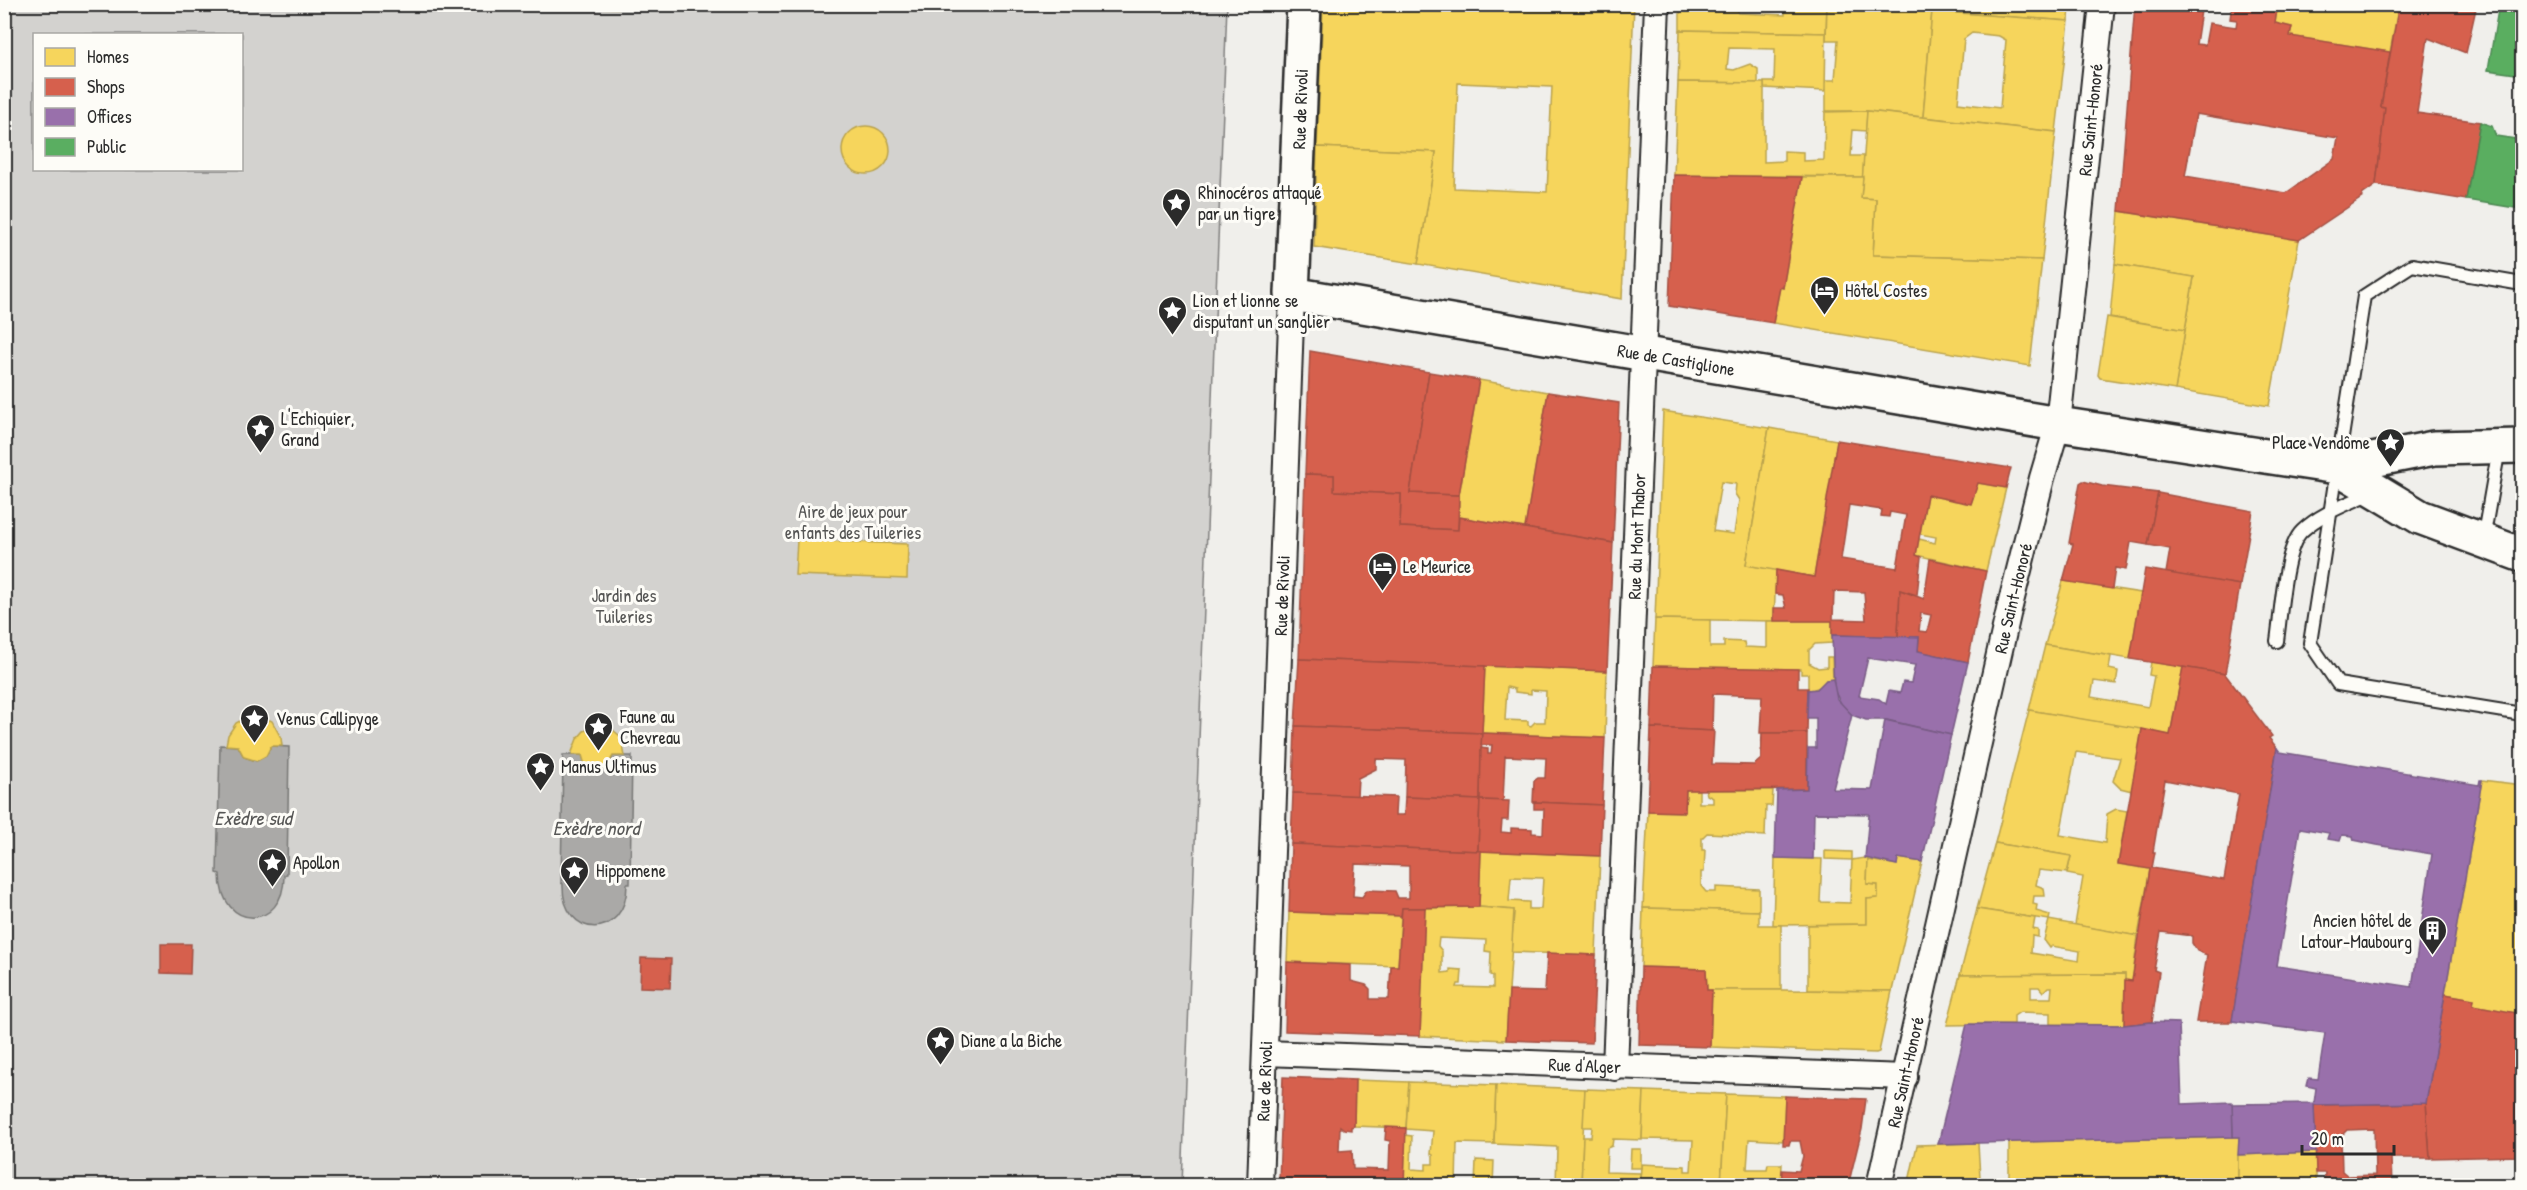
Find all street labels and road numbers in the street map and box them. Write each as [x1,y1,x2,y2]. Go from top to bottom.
street label: Rue Saint-Honoré [2072,62,2108,177]
street label: Rue de Rivoli [1286,68,1314,150]
street label: Rue de Castiglione [1616,337,1737,381]
street label: Rue du Mont Thabor [1621,473,1651,600]
street label: Rue Saint-Honoré [1987,540,2038,656]
street label: Rue de Rivoli [1267,555,1295,636]
street label: Rue Saint-Honoré [1880,1014,1929,1130]
street label: Rue de Rivoli [1250,1040,1278,1122]
street label: Rue d'Alger [1548,1051,1621,1079]

